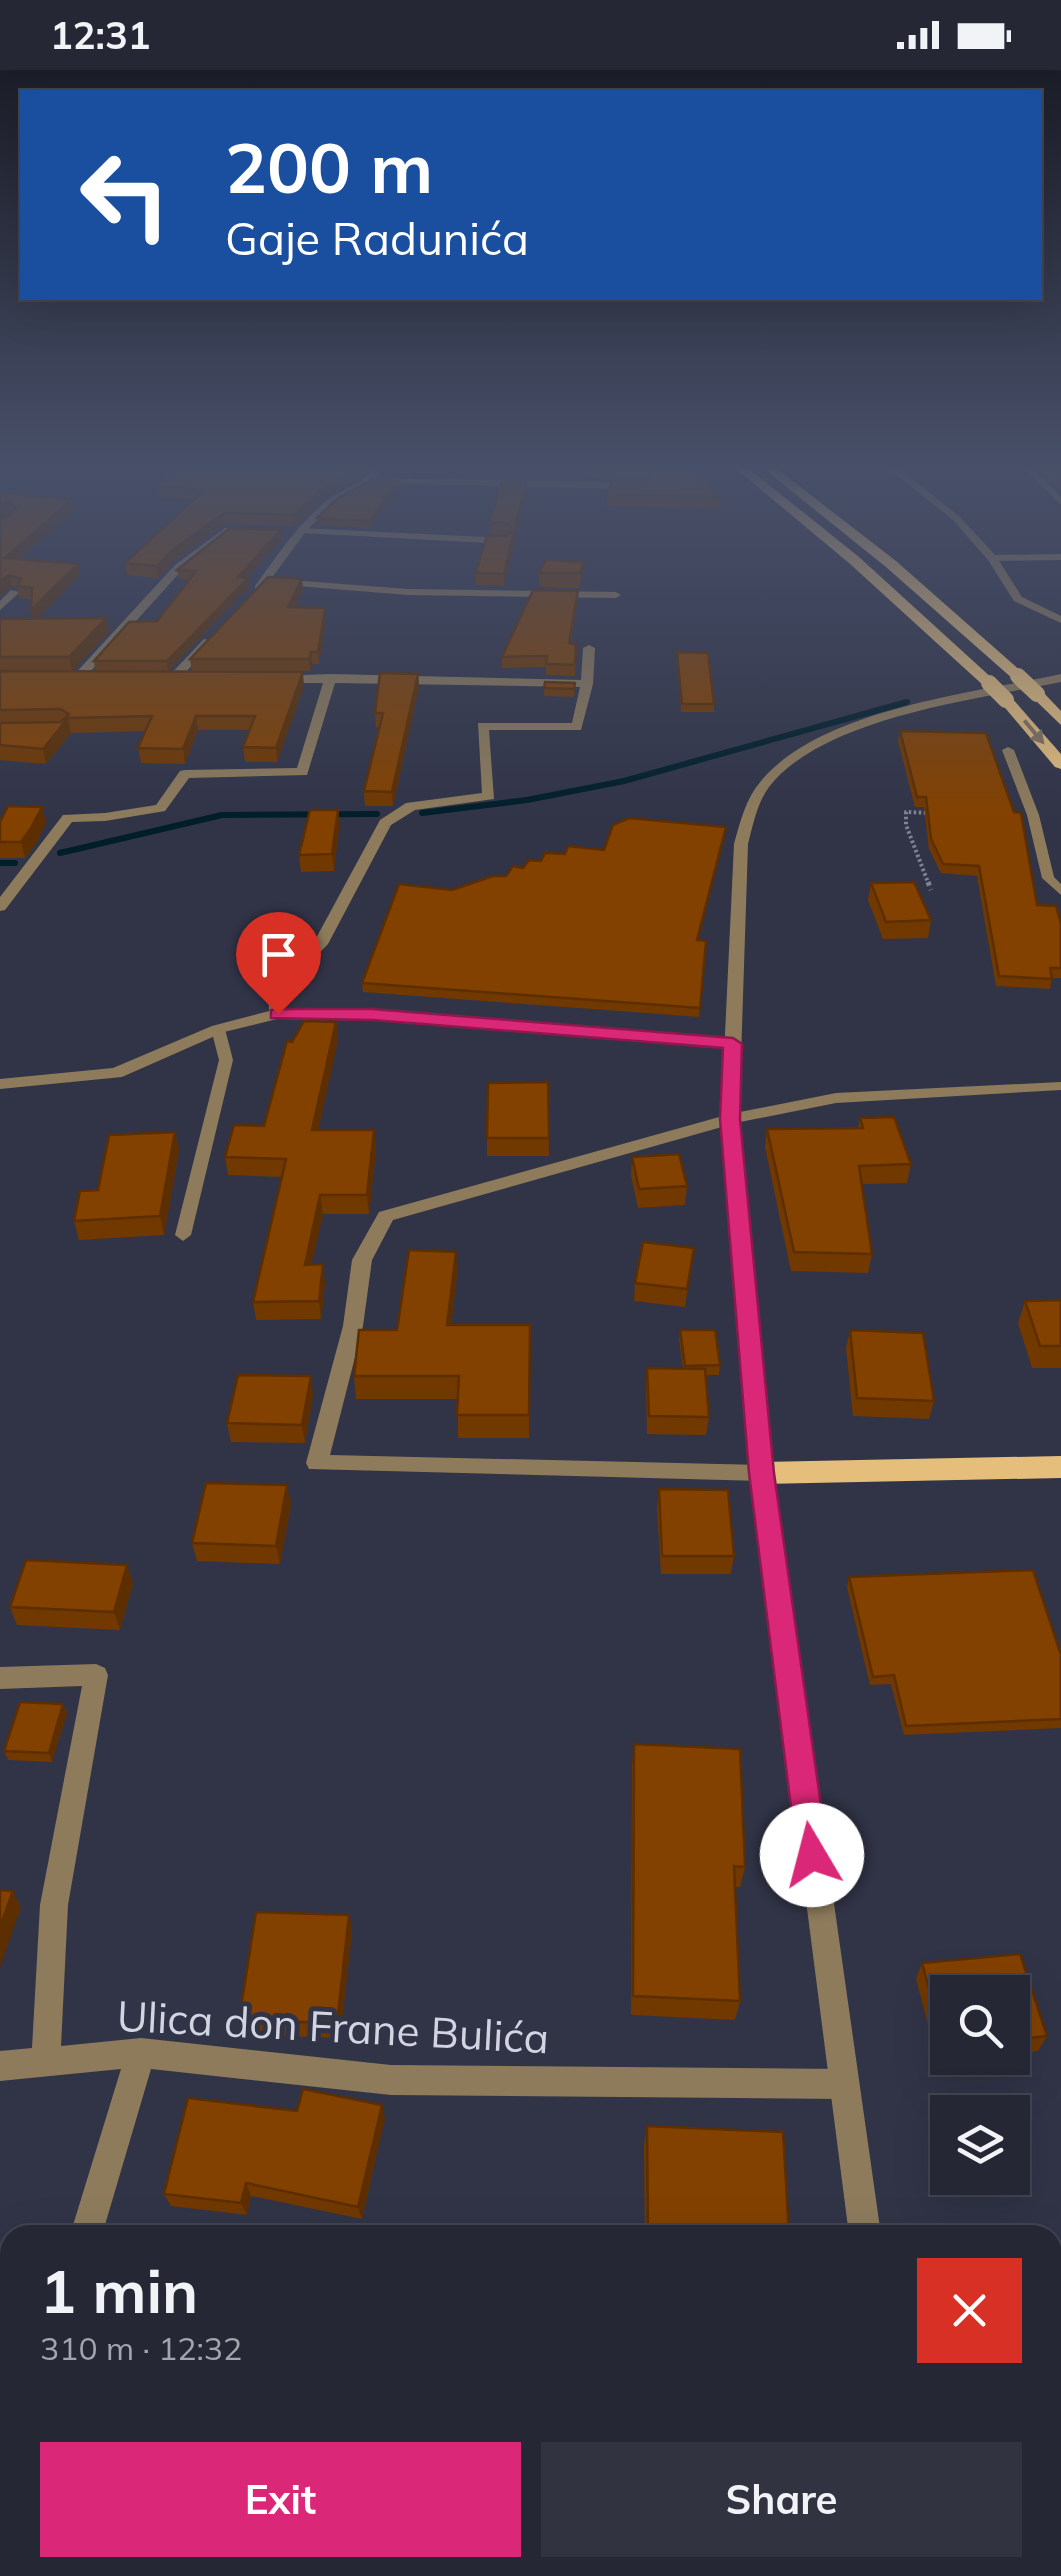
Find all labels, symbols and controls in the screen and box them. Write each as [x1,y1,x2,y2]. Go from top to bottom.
text: 12:31 [50,11,151,59]
text: 200 m [225,123,433,211]
icon: left [60,130,190,260]
text: Gaje Radunića [225,210,529,266]
one-way arrow [1023,719,1044,744]
pin [236,912,321,1015]
icon: arrive [251,927,306,982]
position arrow [760,1803,864,1907]
map controls [930,1975,1030,2195]
button: search [930,1975,1030,2075]
street label: Ulica don Frane Bulića [116,1989,550,2064]
button: layers [930,2095,1030,2195]
text: 1 min [40,2253,198,2328]
button: close [917,2258,1022,2363]
text: 310 m · 12:32 [40,2328,242,2368]
button: Exit [40,2442,521,2557]
button: Share [541,2442,1022,2557]

